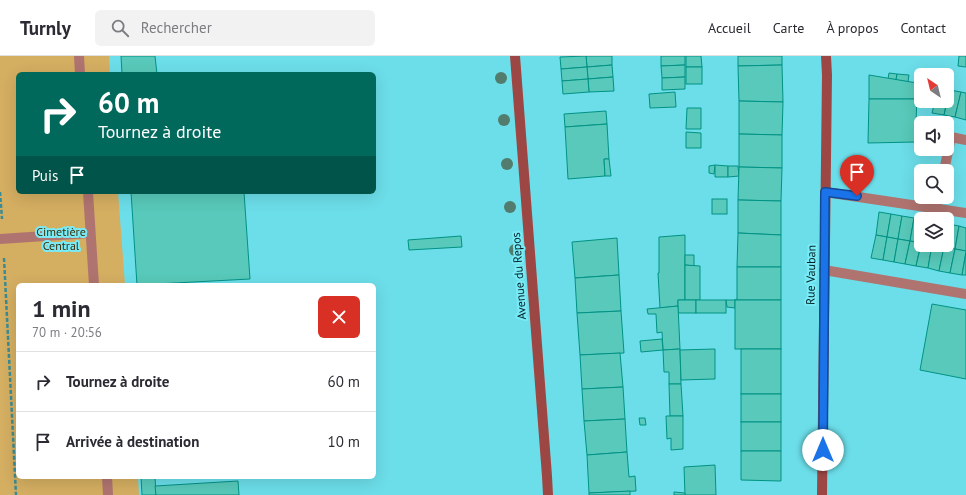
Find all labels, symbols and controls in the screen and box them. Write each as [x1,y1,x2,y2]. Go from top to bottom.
search box [95,10,375,46]
text: Turnly [20,16,71,40]
icon: search [109,17,131,39]
text: Rechercher [141,18,212,37]
text: Accueil [708,19,751,37]
text: Carte [773,19,804,37]
text: À propos [826,19,879,37]
text: Contact [901,19,946,37]
north arrow [914,68,954,108]
map controls [914,68,954,252]
text: 60 m [98,84,159,121]
icon: right [32,88,84,140]
button: sound [914,116,954,156]
text: Tournez à droite [98,120,221,143]
pin [840,155,874,196]
icon: arrive [846,161,868,183]
icon: arrive [66,164,88,186]
button: search [914,164,954,204]
text: Puis [32,166,58,185]
button: layers [914,212,954,252]
park label: Cimetière Central [36,224,86,253]
street label: Avenue du Repos [508,232,529,320]
street label: Rue Vauban [802,245,819,305]
text: 1 min [32,293,91,324]
button: close [318,296,360,338]
text: 70 m · 20:56 [32,324,102,341]
icon: right [32,371,54,393]
text: Tournez à droite [66,372,169,391]
text: 60 m [327,372,360,391]
position arrow [802,429,844,471]
icon: arrive [32,431,54,453]
text: Arrivée à destination [66,432,199,451]
text: 10 m [327,432,360,451]

